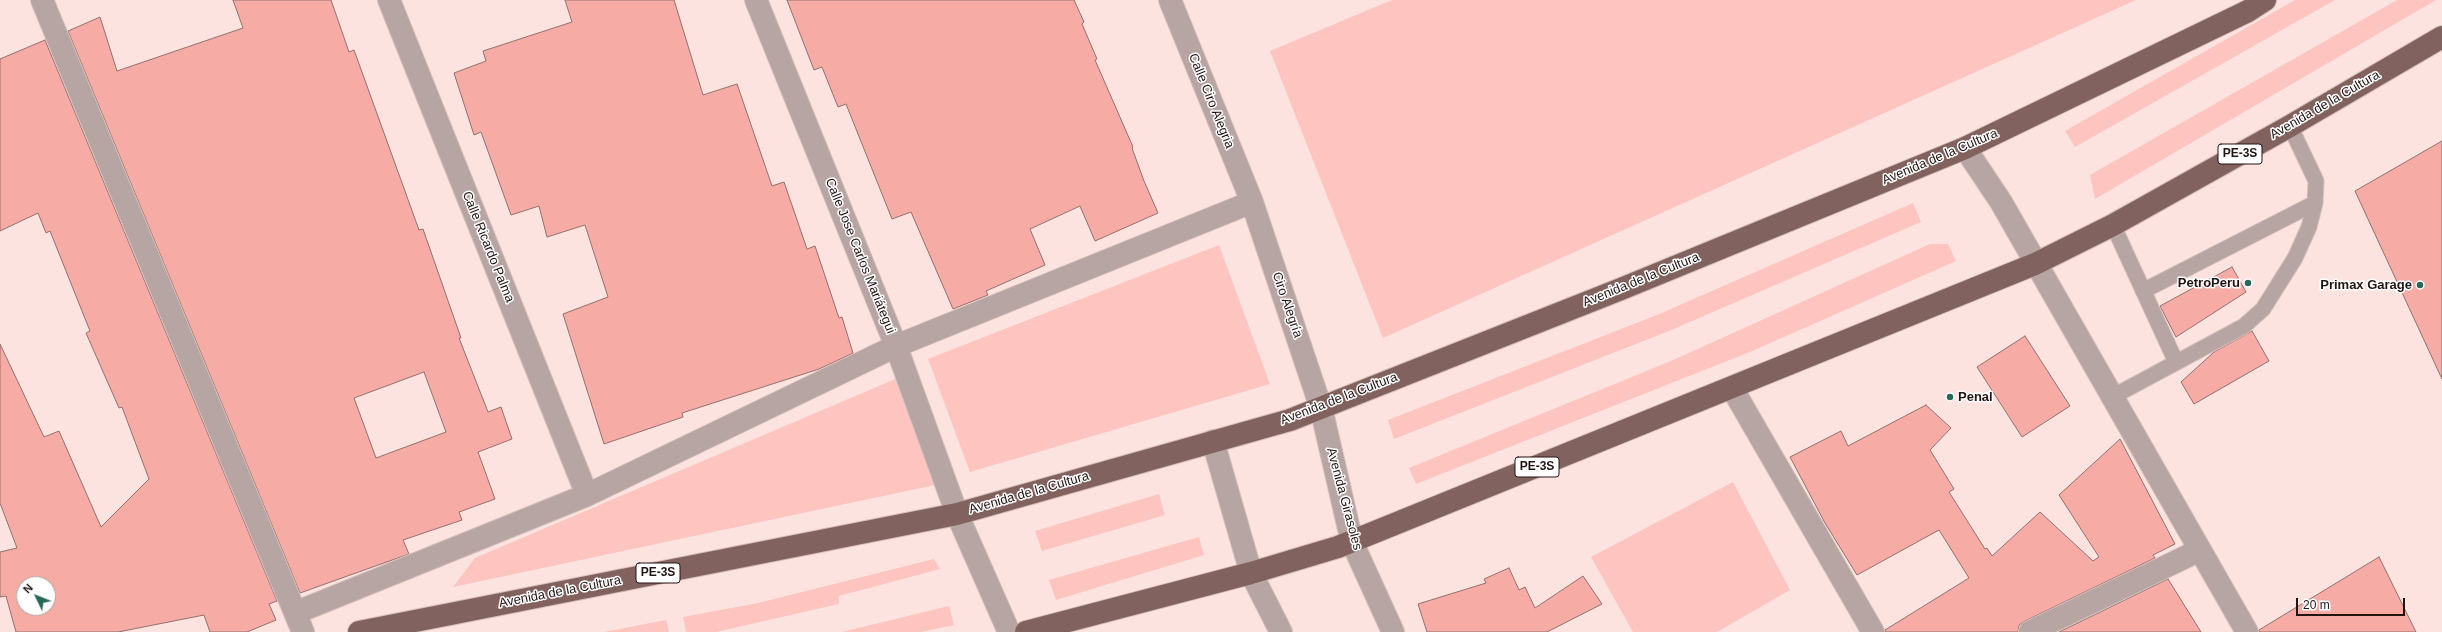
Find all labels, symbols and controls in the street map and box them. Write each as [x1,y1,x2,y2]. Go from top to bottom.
street label: Calle Ciro Alegria [1185,51,1237,151]
street label: Avenida de la Cultura [2267,67,2383,143]
street label: Avenida de la Cultura [1880,126,2000,188]
road number: PE-3S [2218,144,2262,164]
street label: Calle Jose Carlos Mariátegui [822,176,898,336]
street label: Calle Ricardo Palma [459,189,517,305]
street label: Avenida de la Cultura [1581,250,1701,310]
street label: Ciro Alegría [1268,270,1306,340]
place label: PetroPeru [2178,275,2240,291]
place label: Primax Garage [2320,277,2412,293]
marker: PetroPeru [2243,278,2253,288]
marker: Primax Garage [2415,280,2425,290]
street label: Avenida de la Cultura [1278,369,1400,429]
place label: Penal [1958,389,1993,405]
marker: Penal [1945,392,1955,402]
street label: Avenida Girasoles [1323,446,1365,552]
road number: PE-3S [1515,457,1559,477]
street label: Avenida de la Cultura [967,468,1091,518]
road number: PE-3S [636,563,680,583]
street label: Avenida de la Cultura [498,573,622,611]
north arrow [16,576,56,616]
text: N [21,582,35,596]
scale bar [2298,590,2407,616]
text: 20 m [2303,598,2330,612]

